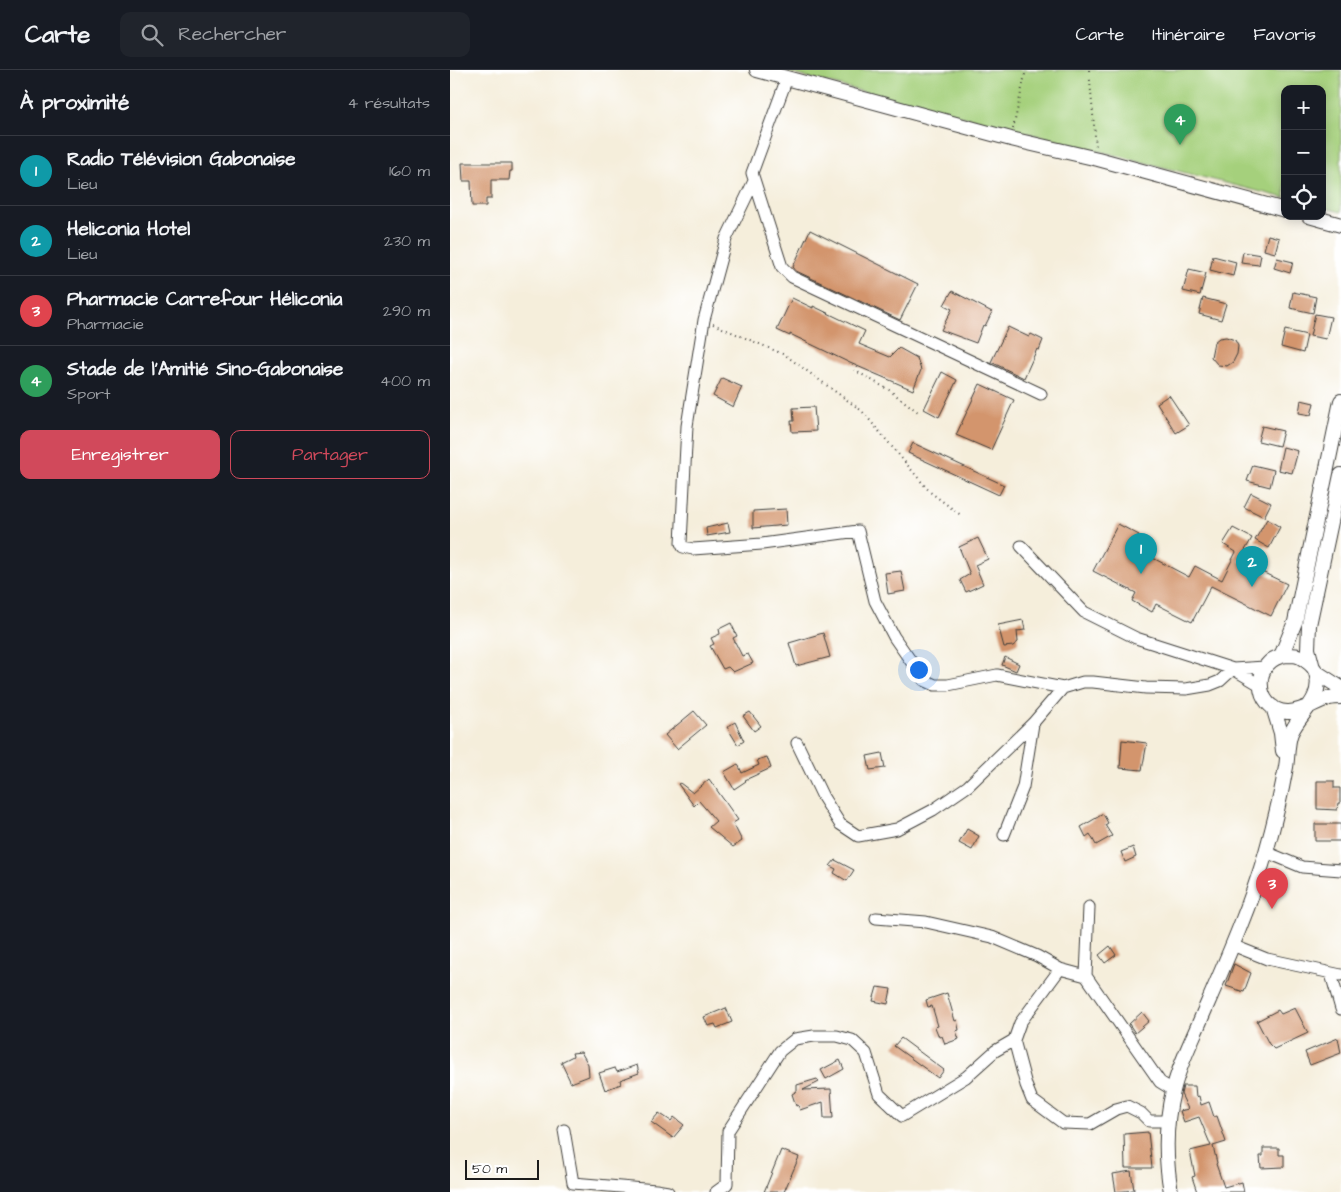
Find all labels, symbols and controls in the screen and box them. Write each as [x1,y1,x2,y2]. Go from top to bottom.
search box [120,12,470,57]
text: Carte [25,18,90,52]
icon: search [138,21,166,49]
text: Rechercher [178,21,286,48]
text: Carte [1075,22,1124,47]
text: Itinéraire [1152,22,1225,47]
text: Favoris [1253,22,1316,47]
map controls [1281,85,1326,220]
button: + [1281,85,1326,130]
text: À proximité [20,88,129,117]
text: 4 résultats [347,92,430,114]
pin: 4 [1164,104,1196,145]
button: − [1281,130,1326,175]
text: Radio Télévision Gabonaise [67,146,295,173]
text: 1 [35,160,37,182]
text: 160 m [389,160,430,182]
text: Lieu [67,173,97,195]
button: locate [1281,175,1326,220]
text: Heliconia Hotel [67,216,190,243]
text: 2 [31,230,41,252]
text: 230 m [384,230,430,252]
text: Lieu [67,243,97,265]
text: Pharmacie Carrefour Héliconia [67,286,342,313]
text: 3 [32,300,40,322]
text: 290 m [383,300,430,322]
text: Pharmacie [67,313,144,335]
text: Stade de l’Amitié Sino-Gabonaise [67,356,343,383]
text: 4 [31,370,41,392]
text: 400 m [380,370,430,392]
text: Sport [67,383,110,405]
button: Enregistrer [20,430,220,479]
button: Partager [230,430,430,479]
pin: 1 [1125,533,1157,574]
pin: 2 [1236,546,1268,587]
your location [906,657,932,683]
pin: 3 [1256,868,1288,909]
scale bar [465,1157,539,1180]
text: 50 m [472,1159,507,1179]

